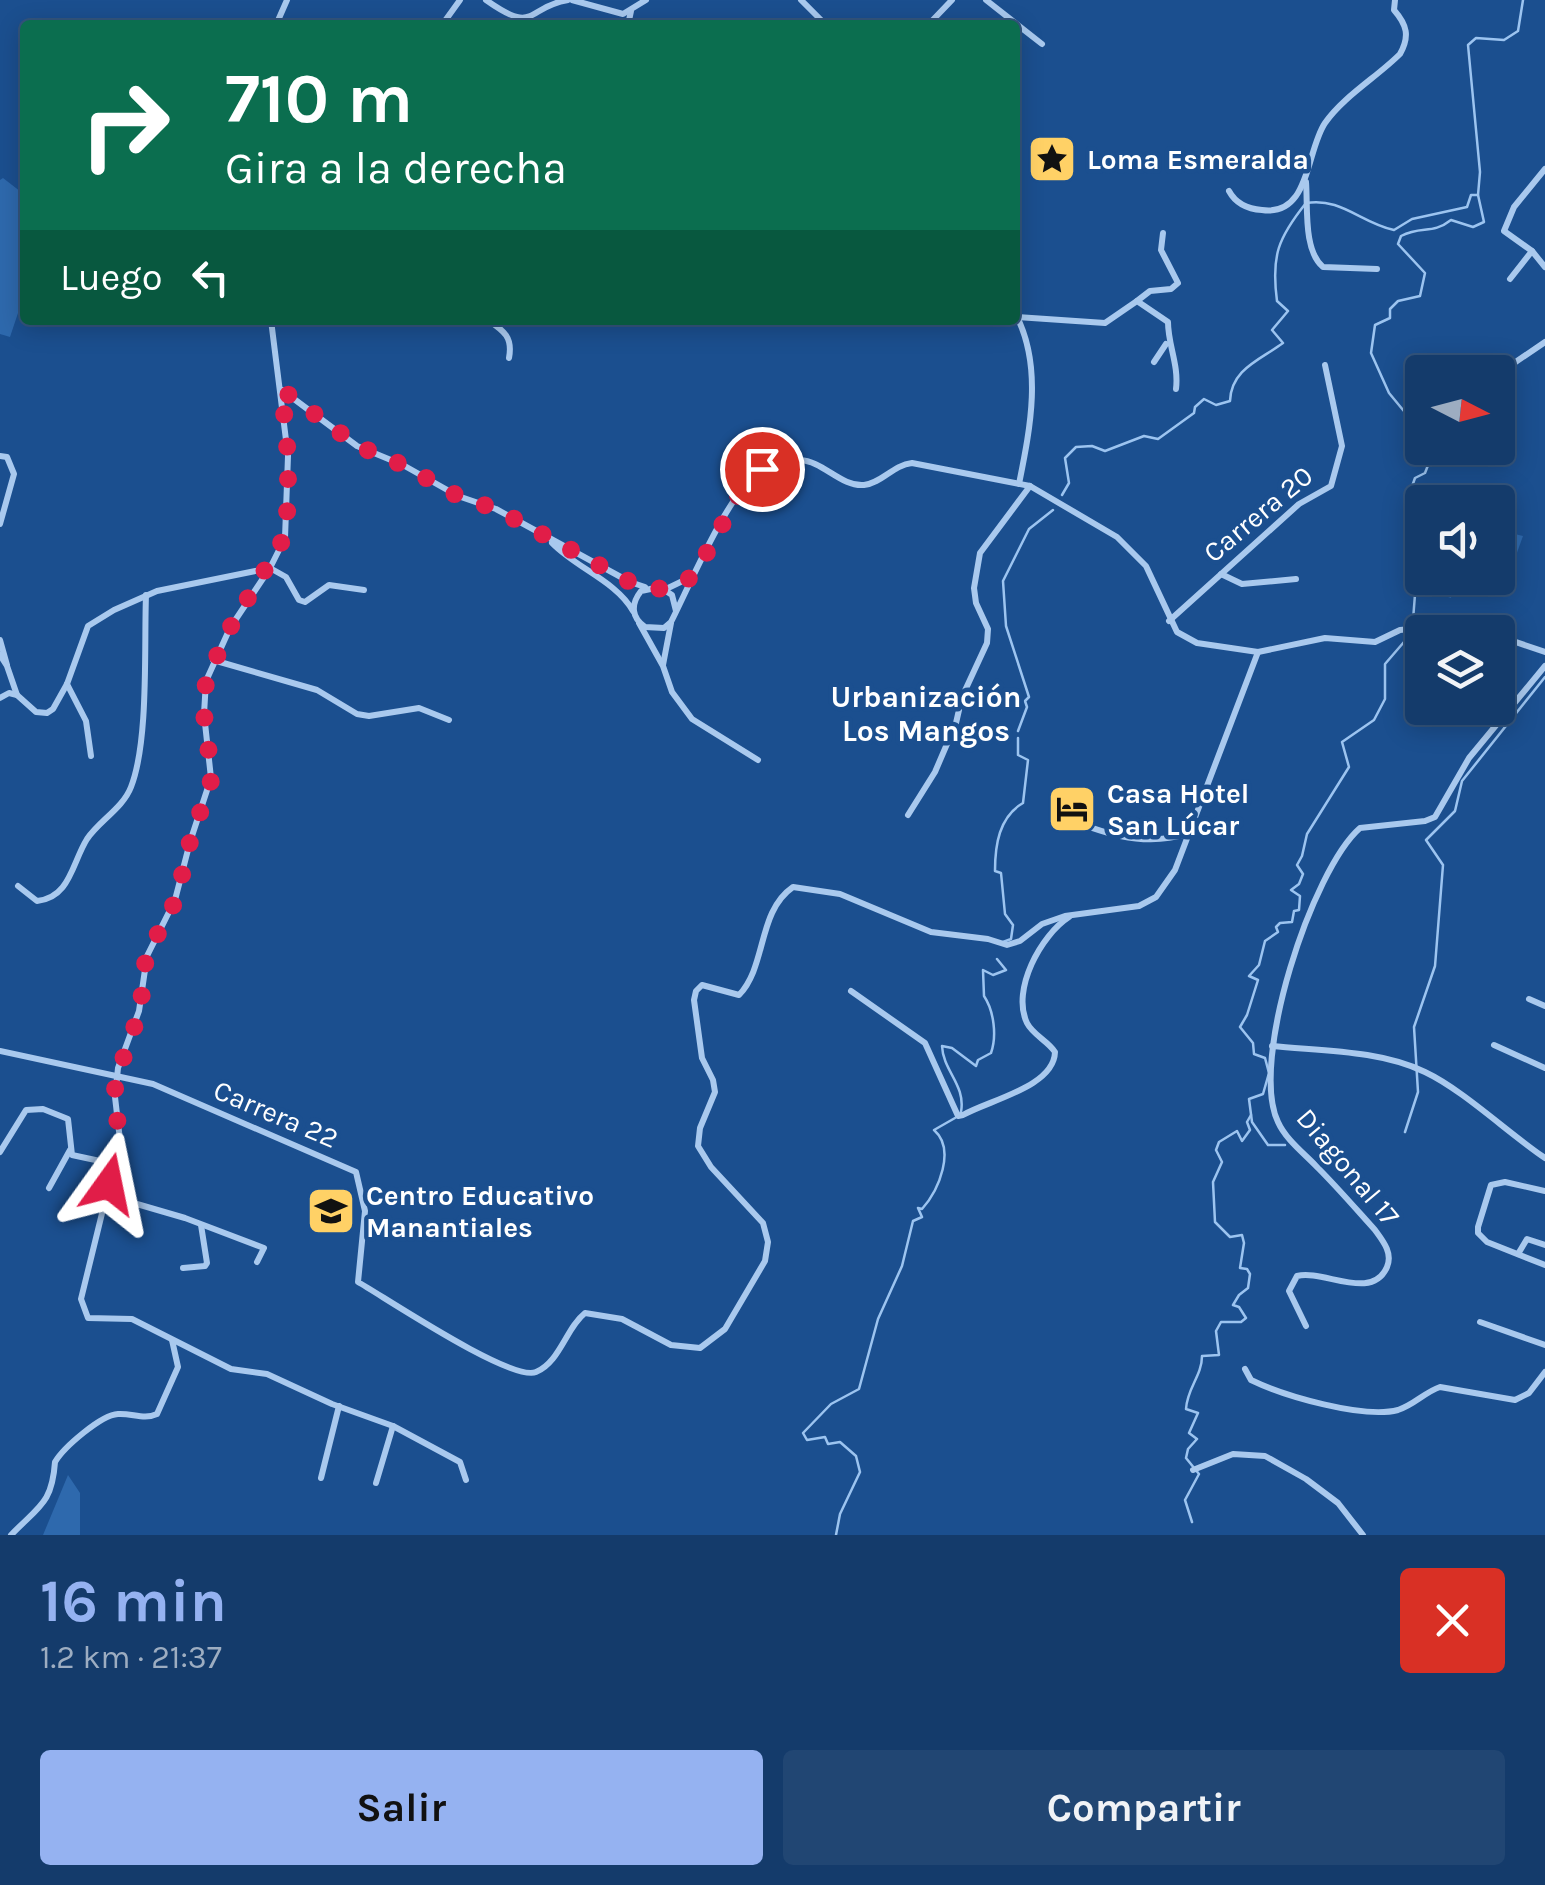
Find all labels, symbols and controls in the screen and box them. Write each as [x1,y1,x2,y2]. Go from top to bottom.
text: 710 m [225,58,413,140]
icon: right [60,60,190,190]
place icon: Loma Esmeralda [1026,133,1078,185]
text: Gira a la derecha [225,142,567,194]
place label: Loma Esmeralda [1087,143,1309,176]
icon: left [183,250,238,305]
text: Luego [60,255,163,300]
north arrow [1405,355,1515,465]
map controls [1405,355,1515,725]
pin [720,427,805,512]
icon: arrive [735,442,790,497]
street label: Carrera 20 [1197,459,1319,569]
button: sound [1405,485,1515,595]
button: layers [1405,615,1515,725]
district label: Urbanización Los Mangos [831,679,1021,749]
place label: Casa Hotel San Lúcar [1107,777,1249,842]
hotel icon: Casa Hotel San Lúcar [1046,783,1098,835]
street label: Carrera 22 [209,1073,343,1155]
street label: Diagonal 17 [1290,1102,1406,1232]
position arrow [57,1132,161,1236]
place label: Centro Educativo Manantiales [366,1179,594,1244]
school or university icon: Centro Educativo Manantiales [305,1185,357,1237]
text: 16 min [40,1566,227,1636]
button: close [1400,1568,1505,1673]
text: 1.2 km · 21:37 [40,1639,222,1676]
button: Salir [40,1750,763,1865]
button: Compartir [783,1750,1505,1865]

